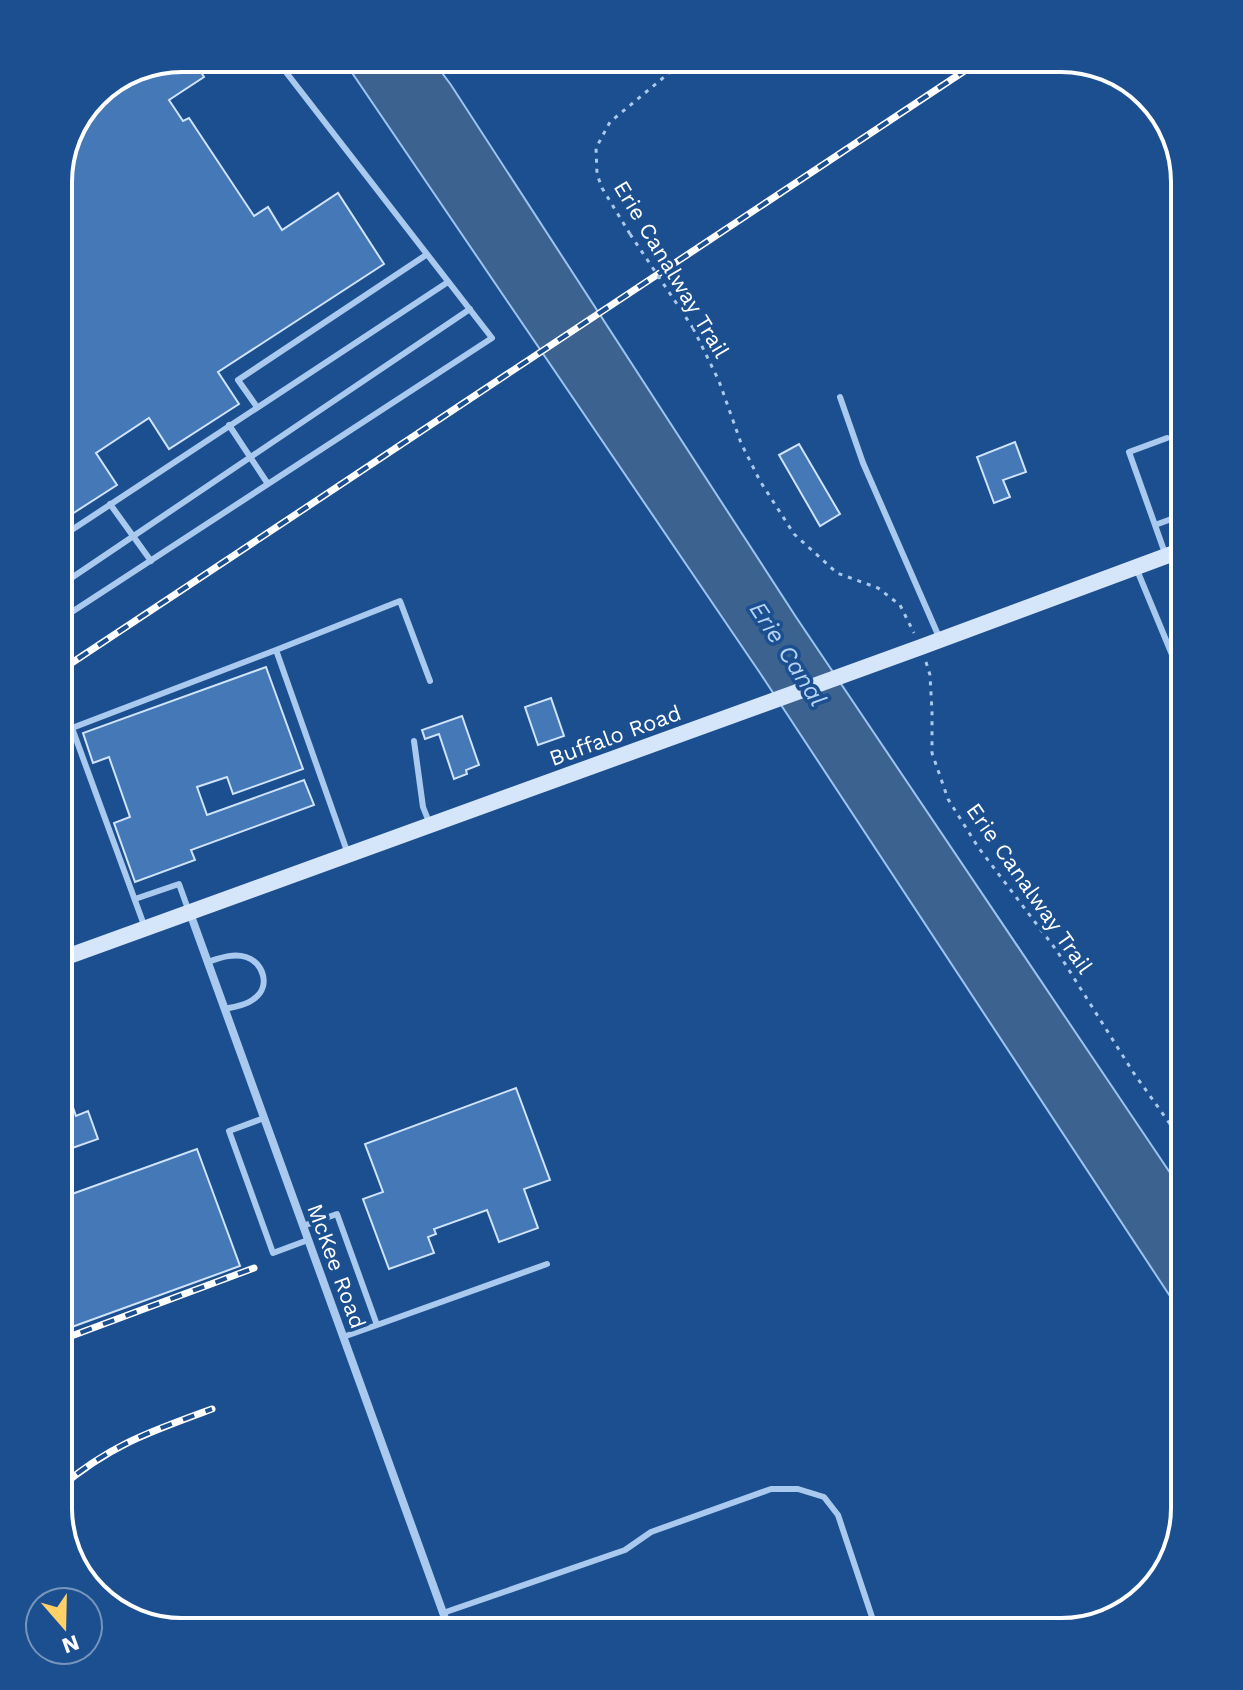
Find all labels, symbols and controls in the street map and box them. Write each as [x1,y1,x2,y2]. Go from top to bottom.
street label: Erie Canalway Trail [609,176,734,363]
water label: Erie Canal [744,596,832,712]
street label: Buffalo Road [546,700,684,771]
street label: Erie Canalway Trail [961,798,1098,978]
street label: McKee Road [302,1200,371,1332]
north arrow [24,1586,104,1666]
text: N [59,1630,83,1659]

